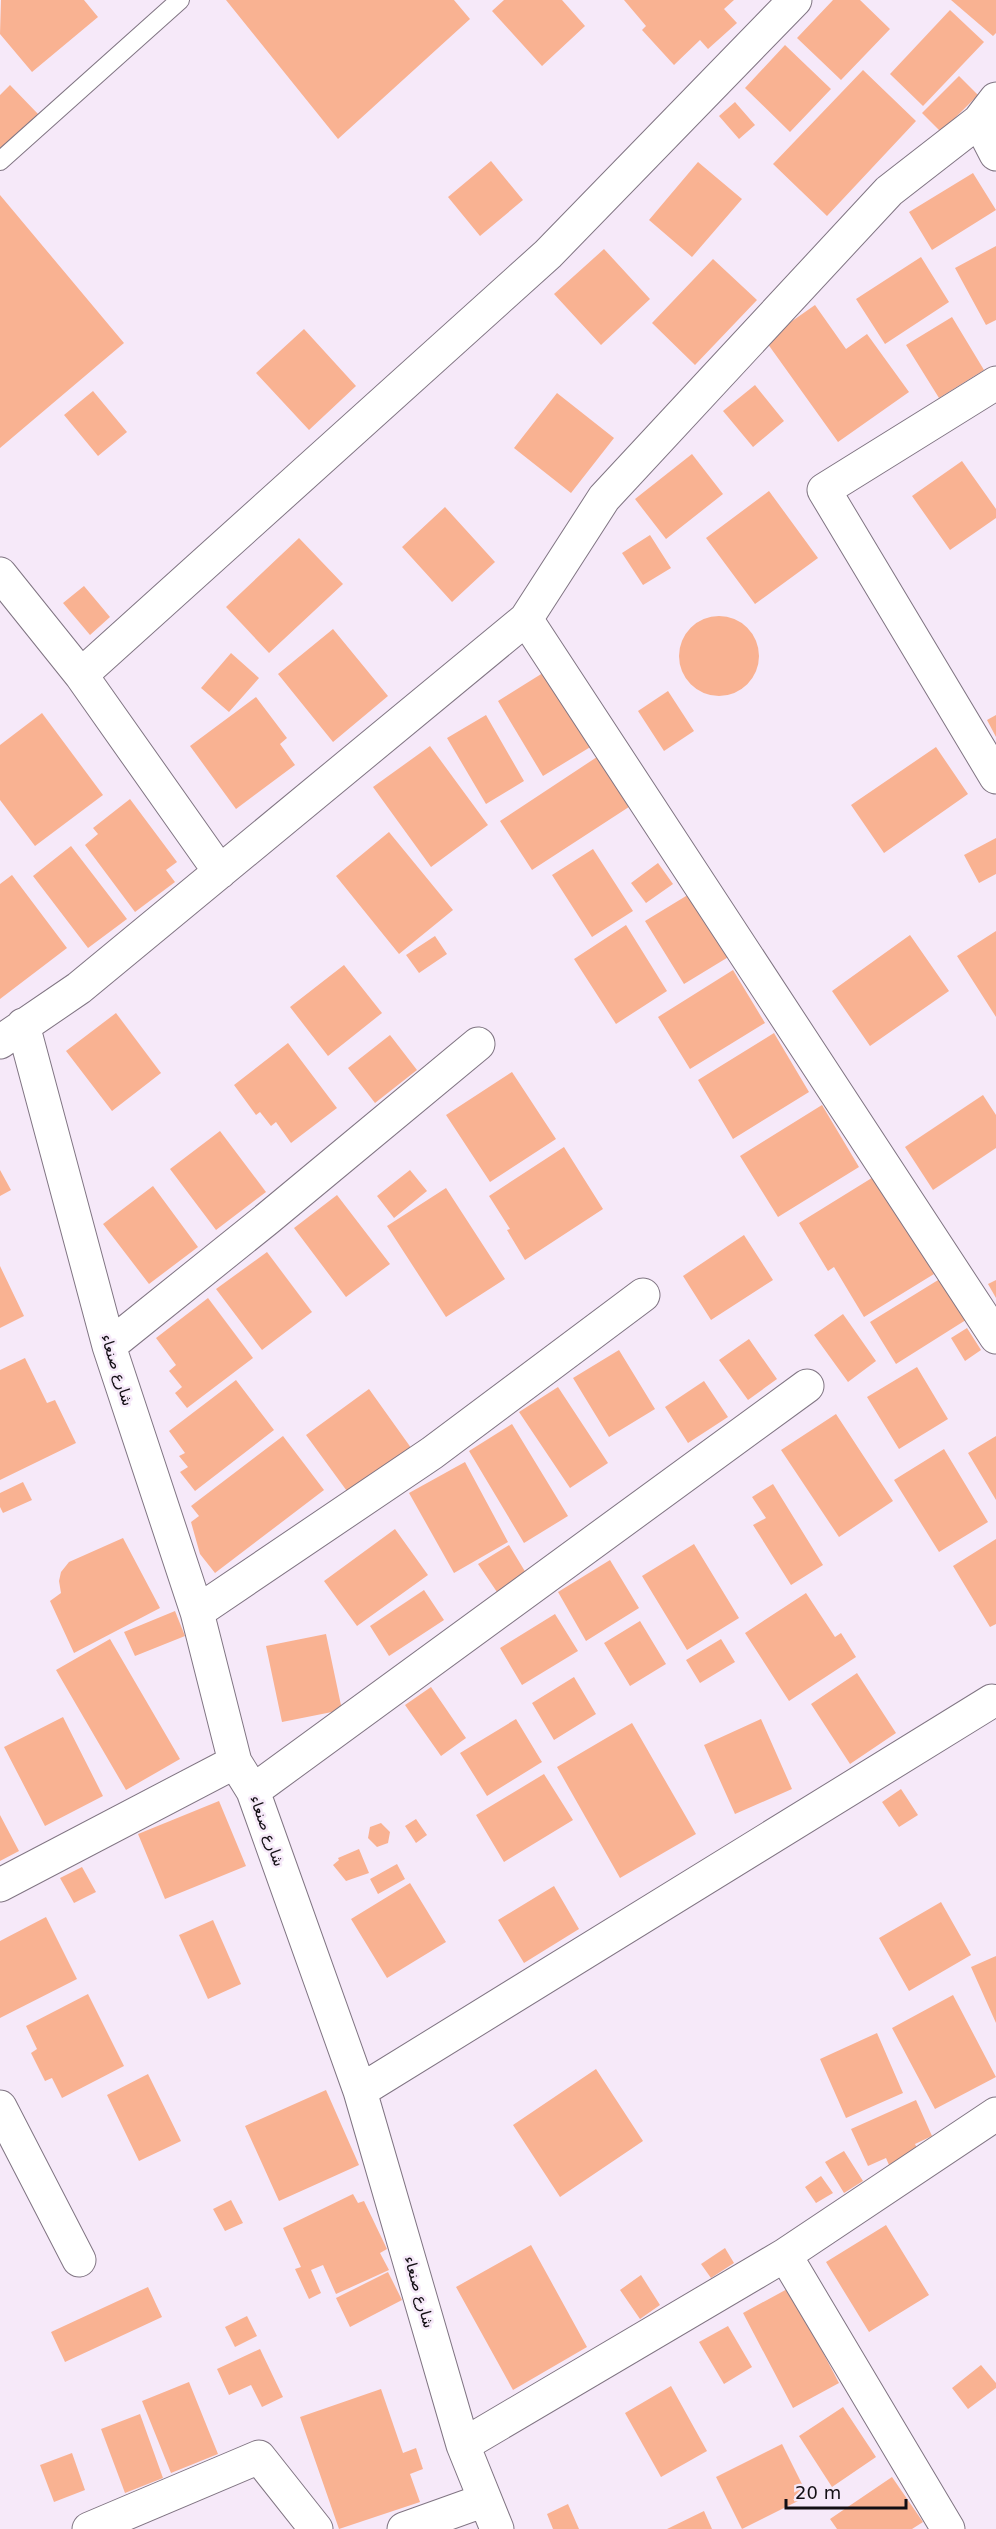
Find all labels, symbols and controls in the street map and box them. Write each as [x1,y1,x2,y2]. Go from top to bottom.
street label: شارع صنعاء [97,1332,137,1408]
street label: شارع صنعاء [246,1793,288,1869]
street label: شارع صنعاء [400,2254,438,2330]
scale bar [786,2472,906,2510]
text: 20 m [795,2482,841,2503]

